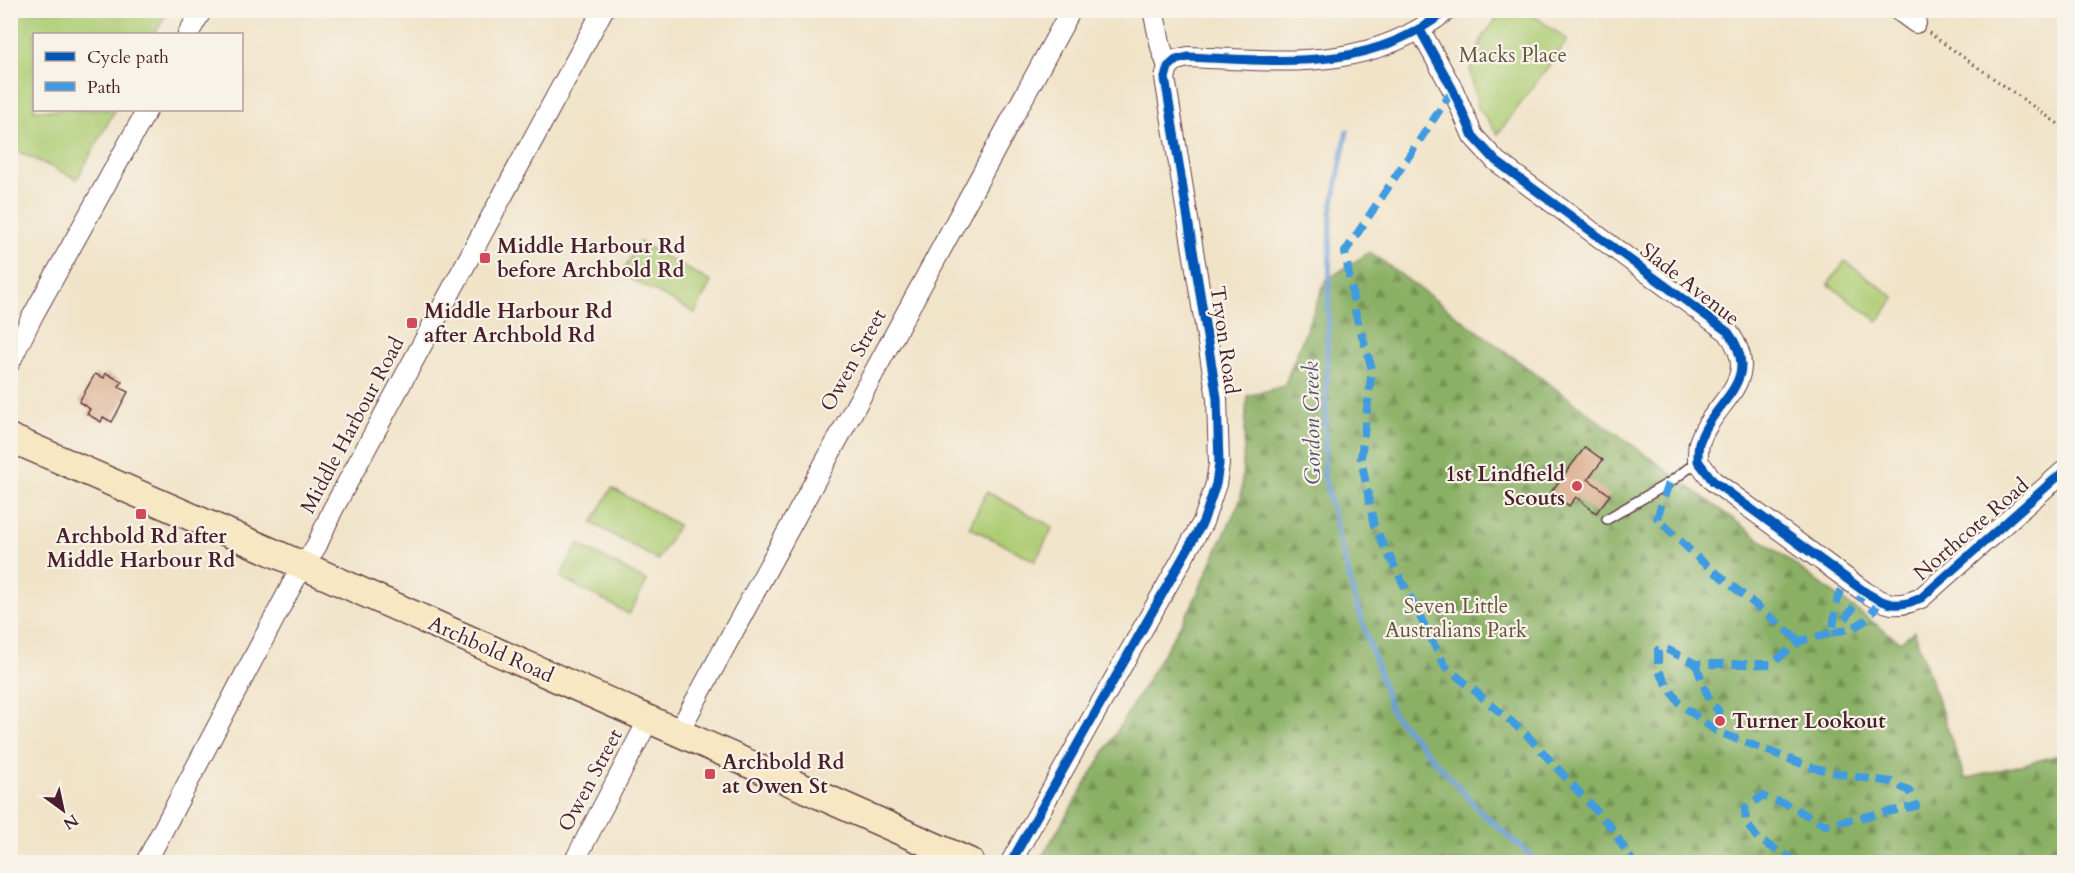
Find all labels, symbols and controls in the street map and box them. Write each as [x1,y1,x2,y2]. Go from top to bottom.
legend [33,33,243,111]
park label: Macks Place [1459,41,1567,70]
text: Cycle path [87,45,169,70]
text: Path [87,75,121,100]
place label: Middle Harbour Rd before Archbold Rd [497,232,685,285]
street label: Slade Avenue [1634,236,1746,333]
marker: Middle Harbour Rd before Archbold Rd [478,251,492,265]
street label: Tryon Road [1203,284,1246,396]
place label: Middle Harbour Rd after Archbold Rd [424,297,612,350]
street label: Owen Street [813,304,894,417]
marker: Middle Harbour Rd after Archbold Rd [405,316,419,330]
street label: Middle Harbour Road [294,332,411,519]
water label: Gordon Creek [1296,361,1328,485]
place label: 1st Lindfield Scouts [1446,460,1565,513]
street label: Northcote Road [1907,471,2035,588]
marker: 1st Lindfield Scouts [1570,479,1584,493]
marker: Archbold Rd after Middle Harbour Rd [134,507,148,521]
place label: Archbold Rd after Middle Harbour Rd [47,522,235,575]
park label: Seven Little Australians Park [1385,592,1528,645]
street label: Archbold Road [423,609,558,690]
place label: Turner Lookout [1732,707,1886,736]
marker: Turner Lookout [1713,714,1727,728]
street label: Owen Street [551,723,630,837]
place label: Archbold Rd at Owen St [722,748,845,801]
marker: Archbold Rd at Owen St [703,767,717,781]
north arrow [33,780,93,840]
text: N [59,809,82,835]

